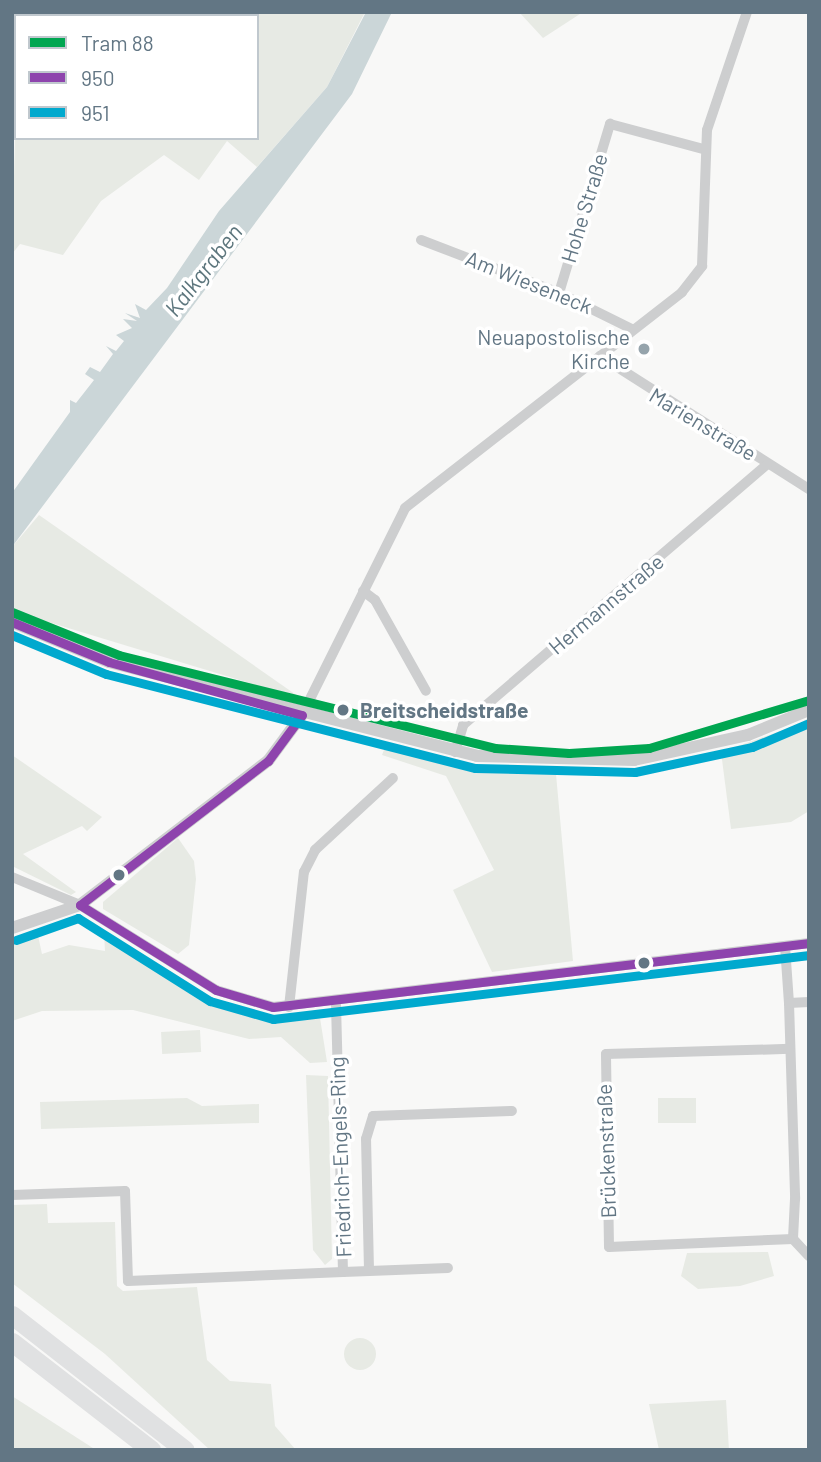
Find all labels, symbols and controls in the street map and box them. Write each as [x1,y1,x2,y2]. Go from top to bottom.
legend [14,14,259,140]
text: Tram 88 [81,30,154,55]
text: 950 [81,65,115,90]
text: 951 [81,100,110,125]
street label: Hohe Straße [555,150,613,266]
water label: Kalkgraben [158,218,248,322]
street label: Am Wieseneck [462,245,596,319]
place label: Neuapostolische Kirche [477,324,630,374]
marker: Neuapostolische Kirche [636,341,652,357]
street label: Marienstraße [645,382,761,466]
street label: Hermannstraße [543,549,669,659]
place label: Breitscheidstraße [360,697,529,723]
marker: Breitscheidstraße [332,699,354,721]
unlabelled marker [112,868,126,882]
unlabelled marker [637,956,651,970]
street label: Friedrich-Engels-Ring [324,1056,356,1258]
street label: Brückenstraße [591,1083,621,1219]

